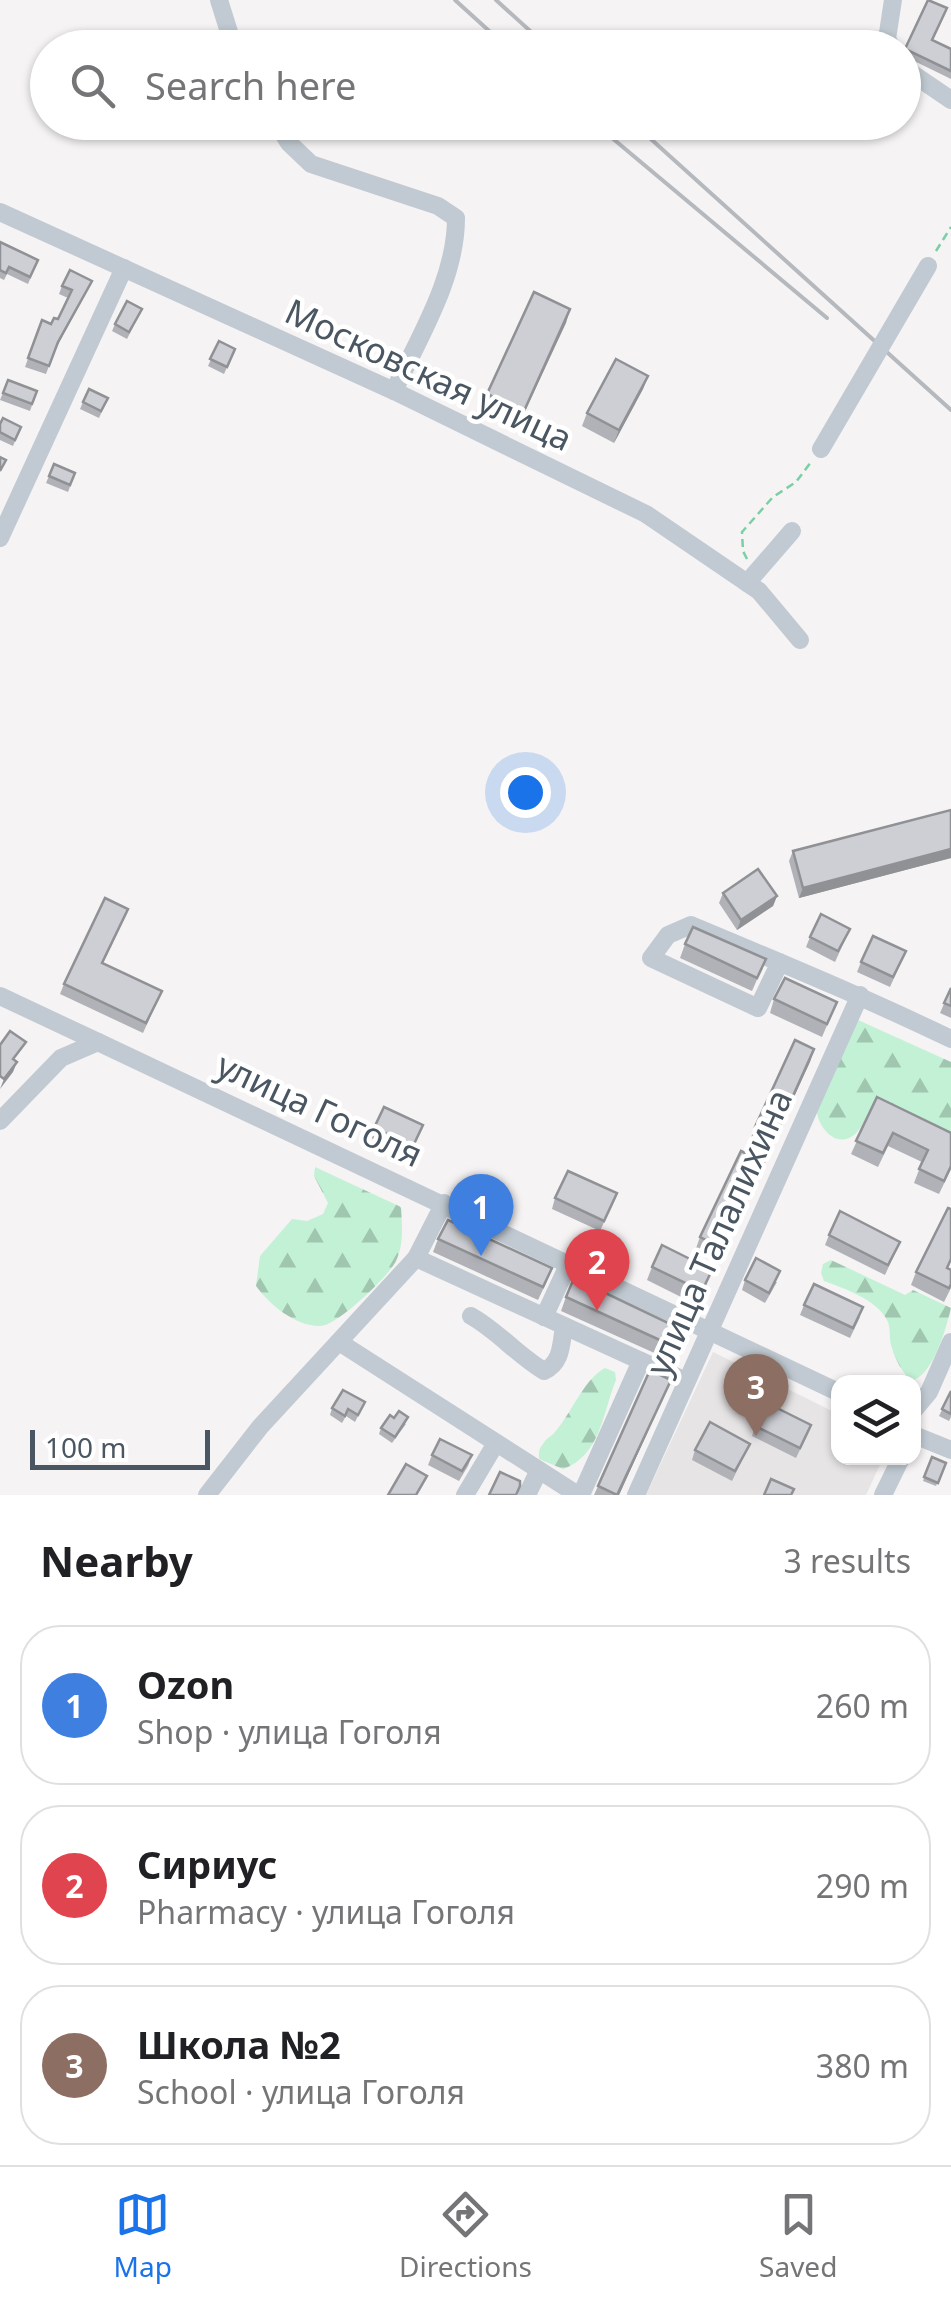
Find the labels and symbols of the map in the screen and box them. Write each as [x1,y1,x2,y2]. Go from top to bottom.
street label: Московская улица [278,287,580,461]
your location [500,767,551,818]
street label: улица Гоголя [209,1041,431,1177]
street label: улица Талалихина [634,1081,802,1383]
pin: 1 [448,1174,514,1256]
pin: 2 [564,1228,630,1311]
pin: 3 [724,1354,788,1436]
scale bar [30,1425,210,1470]

